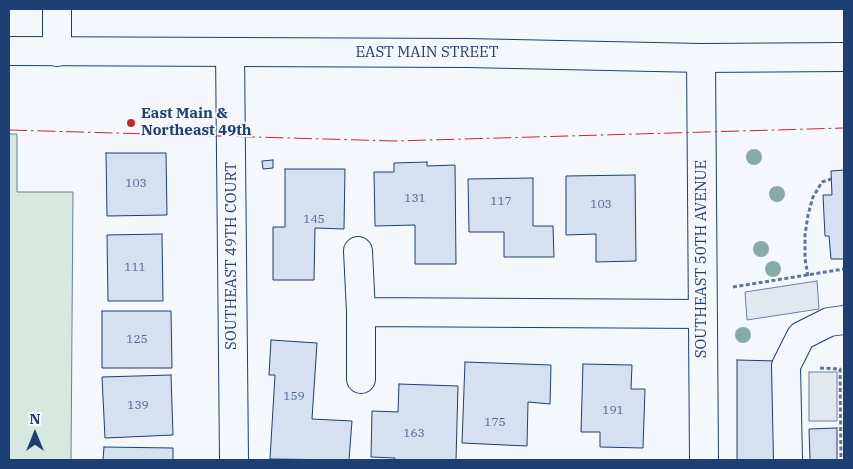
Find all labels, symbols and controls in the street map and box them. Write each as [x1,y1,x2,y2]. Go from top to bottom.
street label: EAST MAIN STREET [356,44,498,62]
place label: East Main & Northeast 49th [141,105,252,140]
marker: East Main & Northeast 49th [125,117,137,129]
street label: SOUTHEAST 50TH AVENUE [693,160,711,358]
street label: SOUTHEAST 49TH COURT [223,162,241,350]
house number: 103 [125,177,147,191]
house number: 131 [404,192,426,206]
house number: 117 [490,195,512,209]
house number: 103 [590,198,612,212]
house number: 145 [303,213,325,227]
house number: 111 [124,261,146,275]
house number: 125 [126,333,148,347]
house number: 159 [283,390,305,404]
house number: 139 [127,399,149,413]
house number: 191 [602,404,624,418]
north arrow [10,409,60,459]
text: N [29,410,41,428]
house number: 175 [484,416,506,430]
house number: 163 [403,427,425,441]

